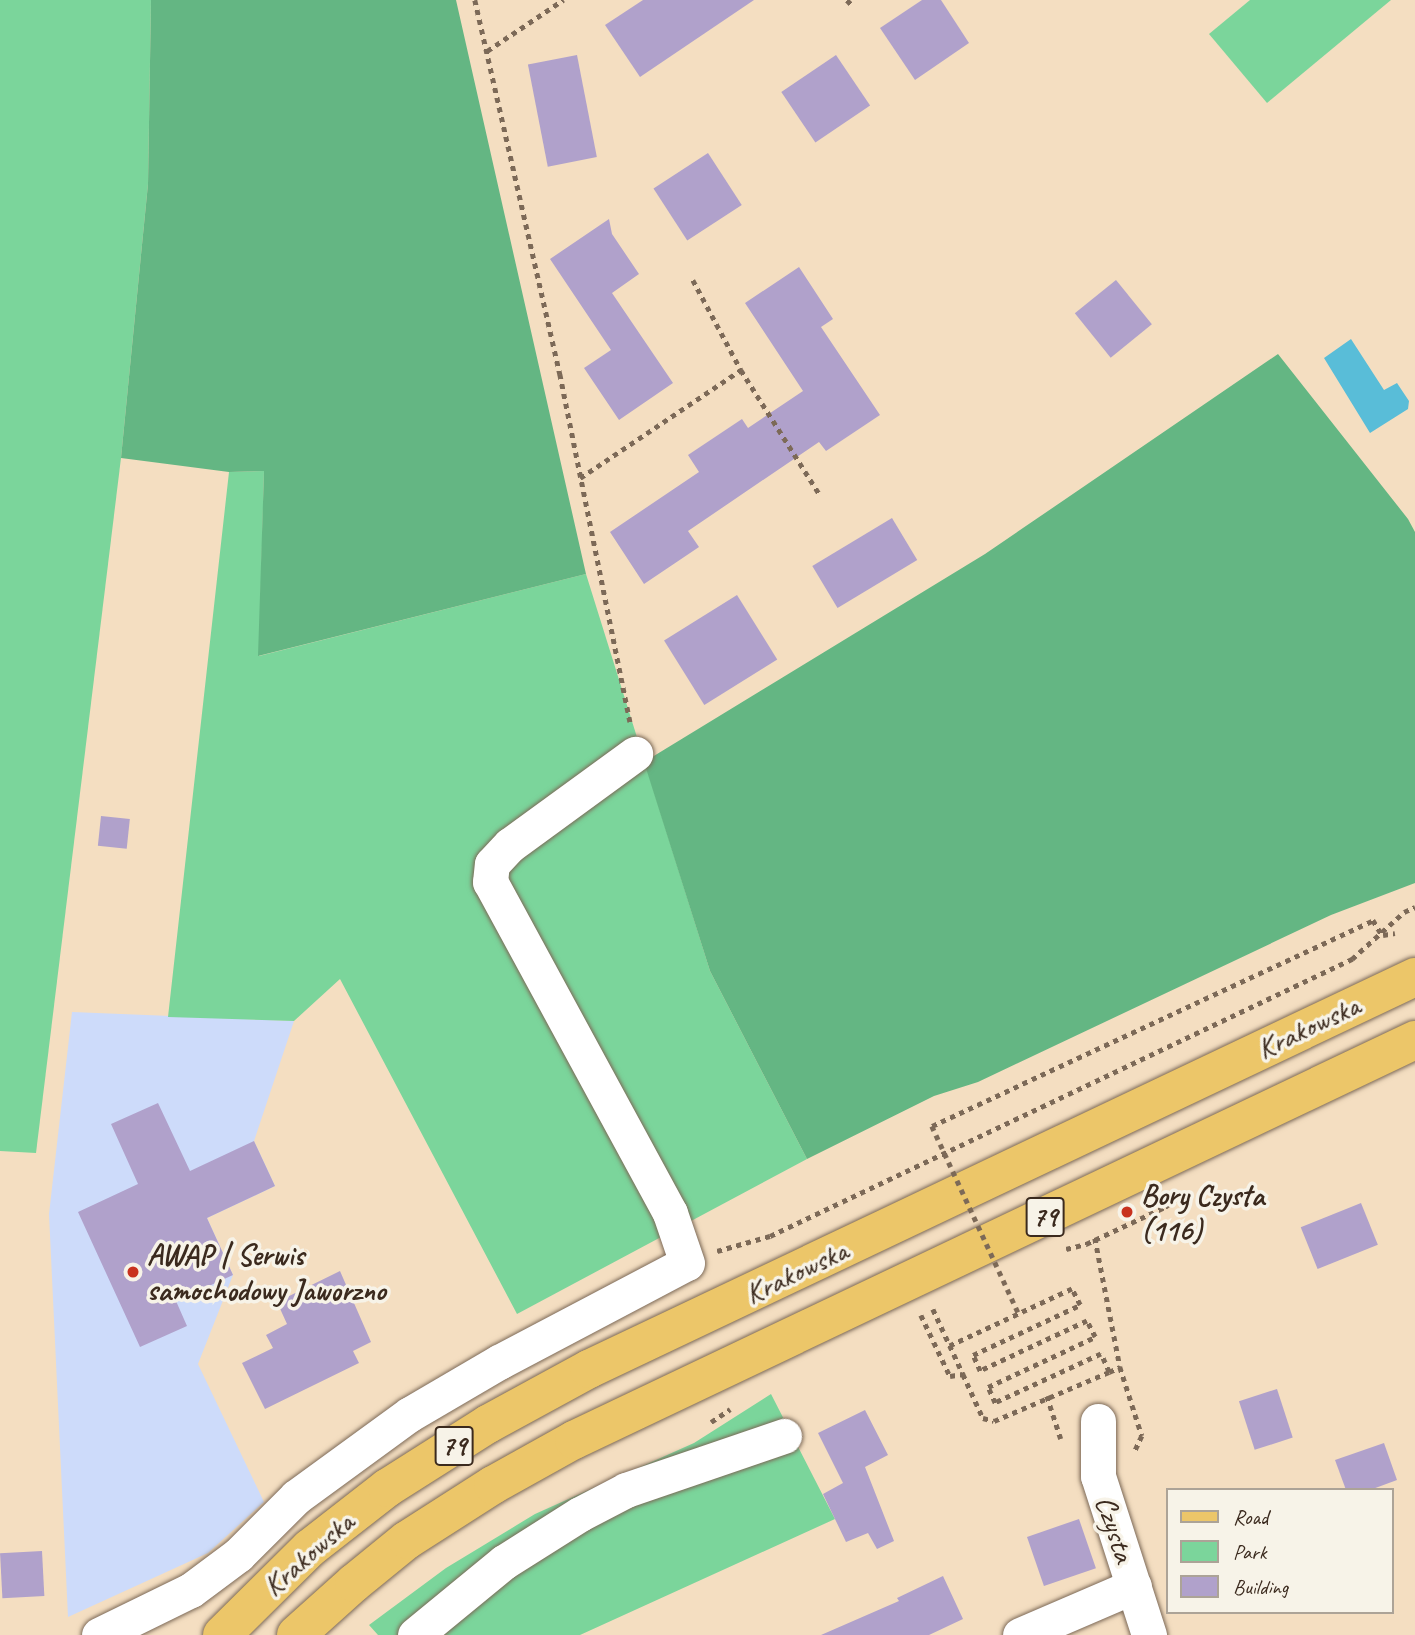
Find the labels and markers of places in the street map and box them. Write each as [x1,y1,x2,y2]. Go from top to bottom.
place label: Bory Czysta (116) [1141,1177,1264,1248]
marker: Bory Czysta (116) [1119,1204,1135,1220]
place label: AWAP | Serwis samochodowy Jaworzno [147,1237,386,1308]
marker: AWAP | Serwis samochodowy Jaworzno [125,1264,141,1280]

